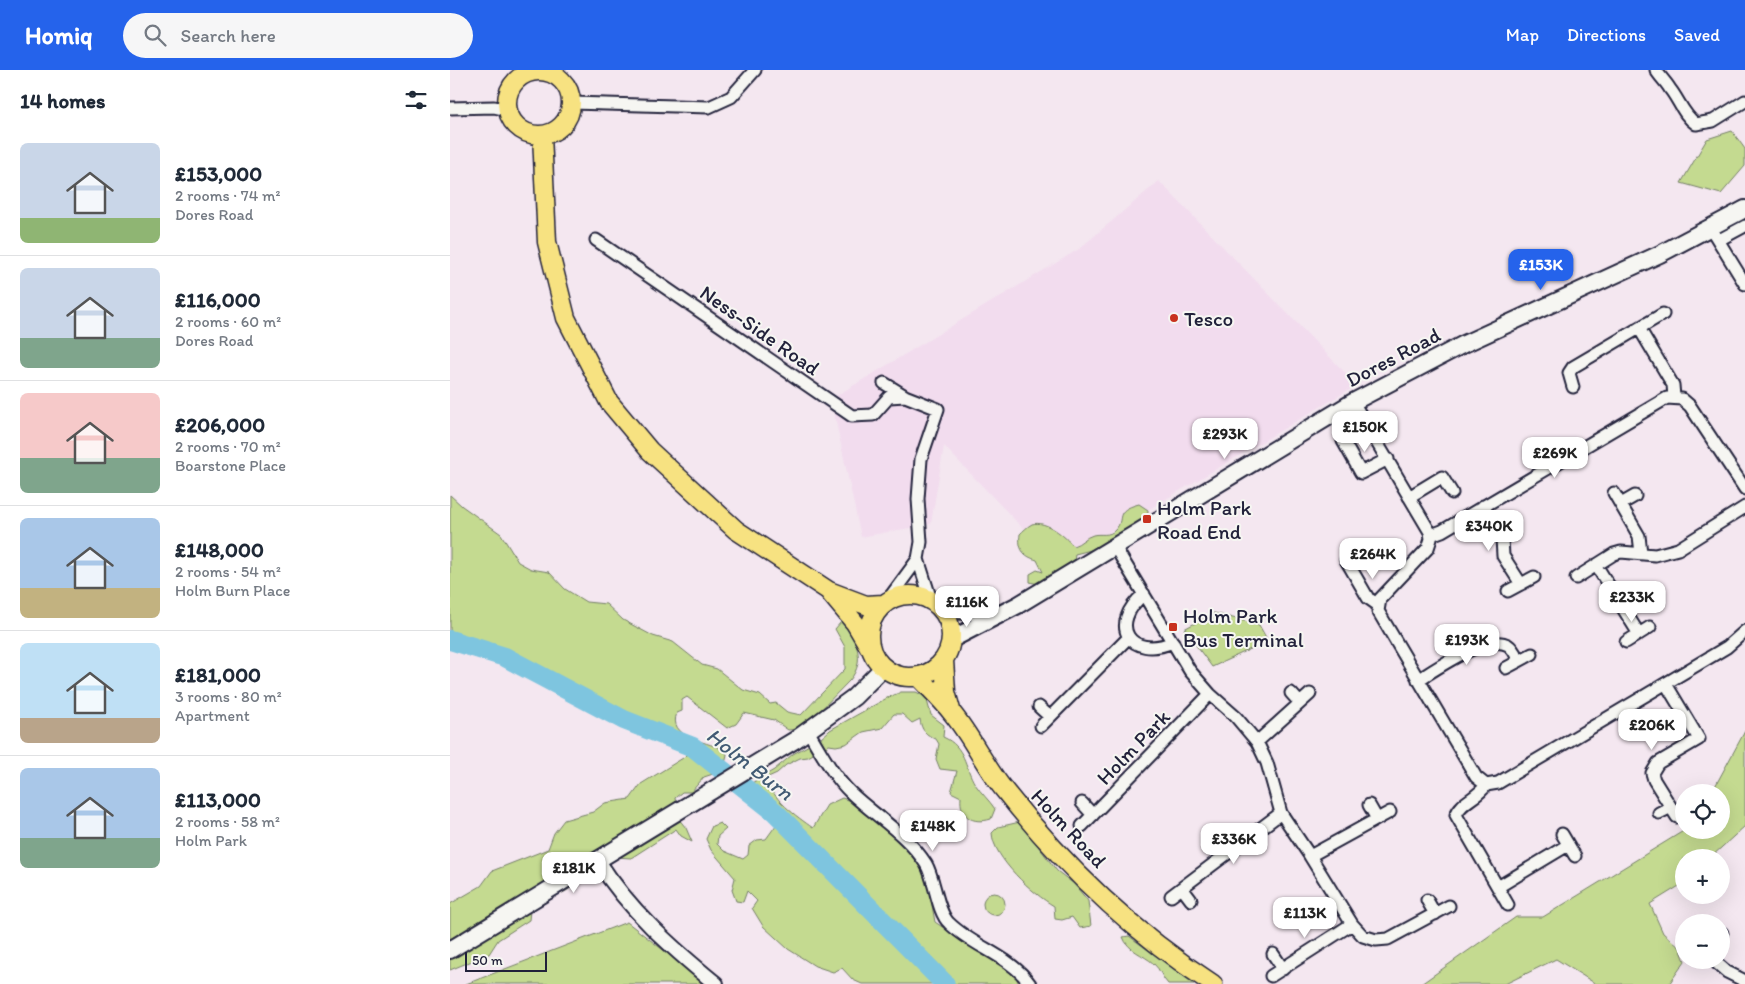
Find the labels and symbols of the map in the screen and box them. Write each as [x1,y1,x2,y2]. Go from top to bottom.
pin: £153K [1506,248,1576,291]
street label: Ness-Side Road [695,280,825,381]
place label: Tesco [1184,306,1233,331]
marker: Tesco [1168,312,1180,324]
street label: Dores Road [1342,321,1445,392]
pin: £150K [1330,410,1400,453]
pin: £293K [1190,418,1260,460]
pin: £269K [1520,436,1590,479]
place label: Holm Park Road End [1157,495,1252,544]
pin: £340K [1454,510,1524,552]
marker: Holm Park Road End [1141,513,1153,525]
pin: £264K [1338,538,1408,580]
pin: £233K [1597,580,1667,623]
pin: £116K [932,586,1002,628]
place label: Holm Park Bus Terminal [1183,603,1304,652]
marker: Holm Park Bus Terminal [1167,621,1179,633]
pin: £193K [1432,624,1502,666]
street label: Holm Park [1091,704,1175,790]
pin: £206K [1617,708,1687,751]
water label: Holm Burn [701,722,799,807]
street label: Holm Road [1026,783,1112,873]
pin: £148K [898,810,968,852]
pin: £336K [1199,822,1269,865]
pin: £181K [539,852,609,894]
pin: £113K [1270,896,1340,939]
scale bar [465,949,548,972]

